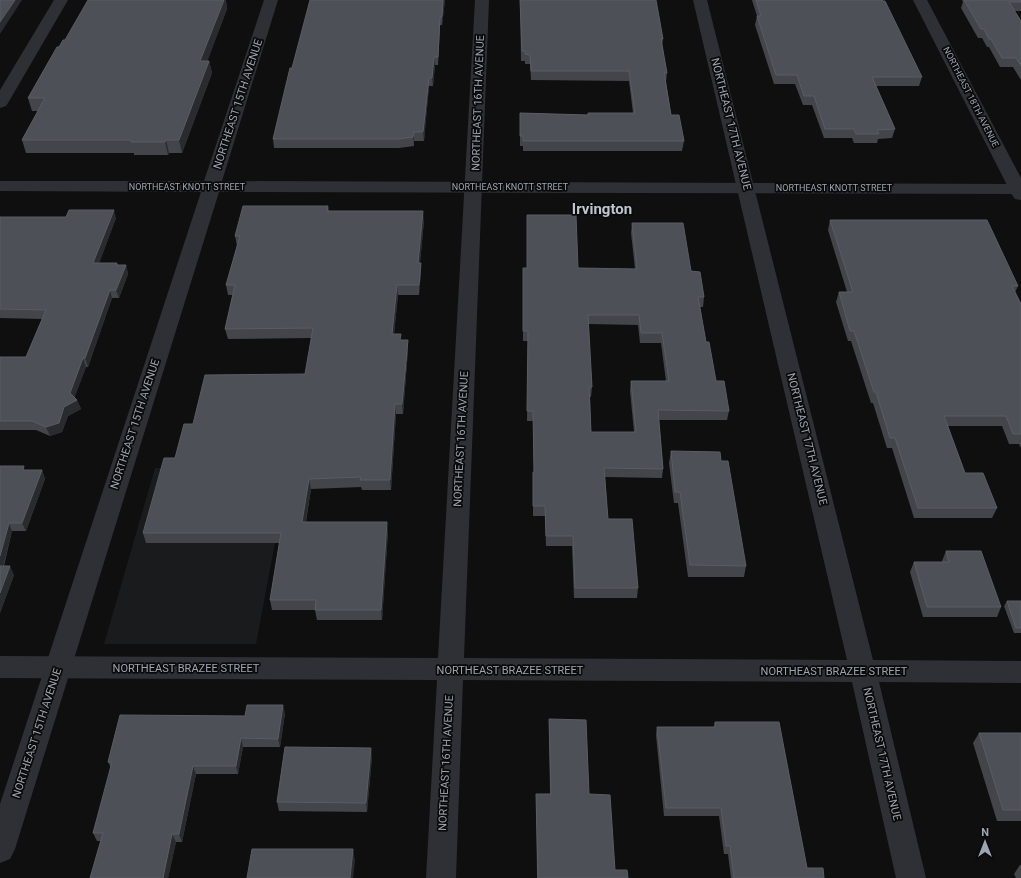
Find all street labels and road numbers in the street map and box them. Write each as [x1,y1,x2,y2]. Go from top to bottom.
street label: NORTHEAST 16TH AVENUE [469,35,487,171]
street label: NORTHEAST 15TH AVENUE [211,37,265,171]
street label: NORTHEAST 18TH AVENUE [941,45,1001,149]
street label: NORTHEAST 17TH AVENUE [708,56,754,192]
street label: NORTHEAST KNOTT STREET [129,182,246,192]
street label: NORTHEAST KNOTT STREET [452,182,569,192]
street label: NORTHEAST KNOTT STREET [776,183,893,193]
street label: NORTHEAST 15TH AVENUE [108,357,162,491]
street label: NORTHEAST 16TH AVENUE [451,371,471,507]
street label: NORTHEAST 17TH AVENUE [784,371,830,507]
street label: NORTHEAST BRAZEE STREET [113,662,260,675]
street label: NORTHEAST BRAZEE STREET [437,664,584,677]
street label: NORTHEAST BRAZEE STREET [761,665,908,678]
street label: NORTHEAST 15TH AVENUE [10,666,64,800]
street label: NORTHEAST 17TH AVENUE [860,686,904,822]
street label: NORTHEAST 16TH AVENUE [436,695,456,831]

